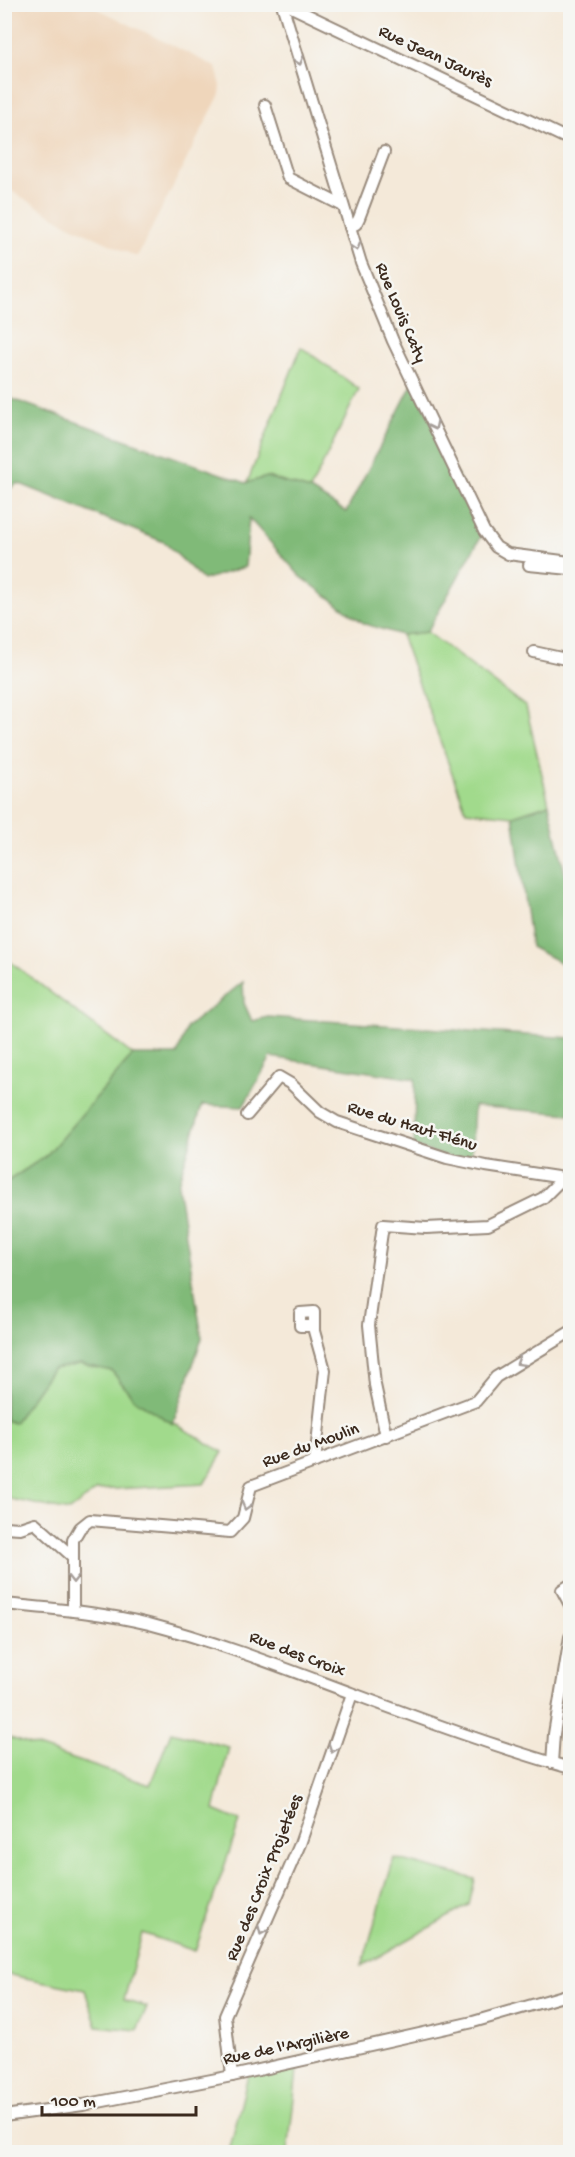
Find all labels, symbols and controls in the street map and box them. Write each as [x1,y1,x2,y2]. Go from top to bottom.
street label: Rue Jean Jaurès [375,21,497,93]
one-way arrow [292,55,304,65]
one-way arrow [349,241,361,252]
street label: Rue Louis Caty [370,260,431,366]
one-way arrow [426,419,438,430]
street label: Rue du Haut Flénu [345,1097,480,1157]
one-way arrow [516,1355,526,1367]
street label: Rue du Moulin [260,1419,363,1473]
one-way arrow [240,1501,253,1511]
one-way arrow [67,1575,79,1584]
street label: Rue des Croix [246,1627,348,1683]
one-way arrow [328,1743,341,1754]
street label: Rue des Croix Projetées [222,1790,309,1964]
one-way arrow [257,1924,269,1935]
street label: Rue de l'Argilière [221,2023,351,2071]
scale bar [42,2079,196,2117]
text: 100 m [50,2092,96,2113]

